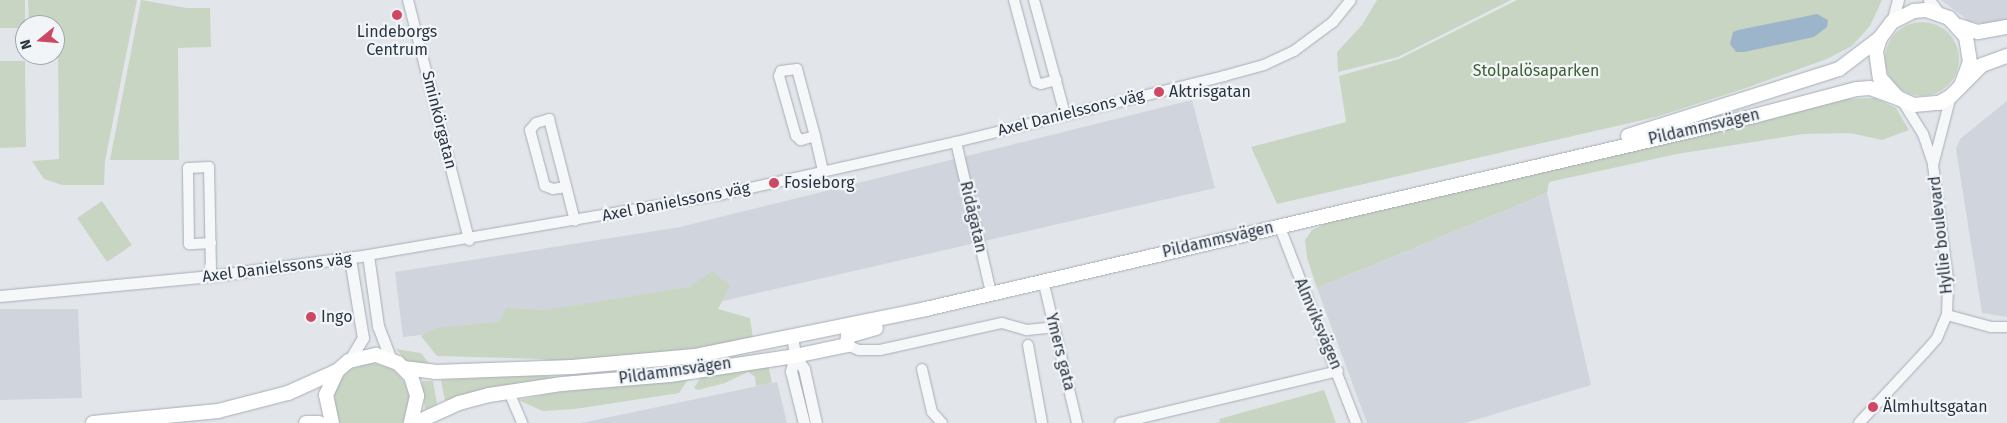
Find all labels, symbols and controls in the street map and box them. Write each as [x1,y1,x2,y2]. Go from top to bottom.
marker: Lindeborgs Centrum [391,9,403,21]
north arrow [15,15,65,65]
place label: Lindeborgs Centrum [357,22,437,60]
text: N [17,37,36,51]
park label: Stolpalösaparken [1473,61,1599,81]
street label: Sminkörgatan [418,69,460,171]
place label: Aktrisgatan [1169,82,1251,102]
street label: Axel Danielssons väg [996,86,1146,140]
marker: Aktrisgatan [1153,86,1165,98]
street label: Pildammsvägen [1646,105,1762,149]
place label: Fosieborg [784,173,854,193]
street label: Hyllie boulevard [1925,175,1957,295]
marker: Fosieborg [768,177,780,189]
street label: Axel Danielssons väg [600,178,752,226]
street label: Ridågatan [955,179,991,255]
street label: Pildammsvägen [1160,218,1276,262]
street label: Axel Danielssons väg [201,249,353,287]
street label: Almviksvägen [1290,275,1346,373]
place label: Ingo [321,307,353,327]
marker: Ingo [305,311,317,323]
street label: Ymers gata [1041,311,1079,393]
street label: Pildammsvägen [617,354,733,388]
place label: Älmhultsgatan [1883,397,1988,417]
marker: Älmhultsgatan [1867,401,1879,413]

